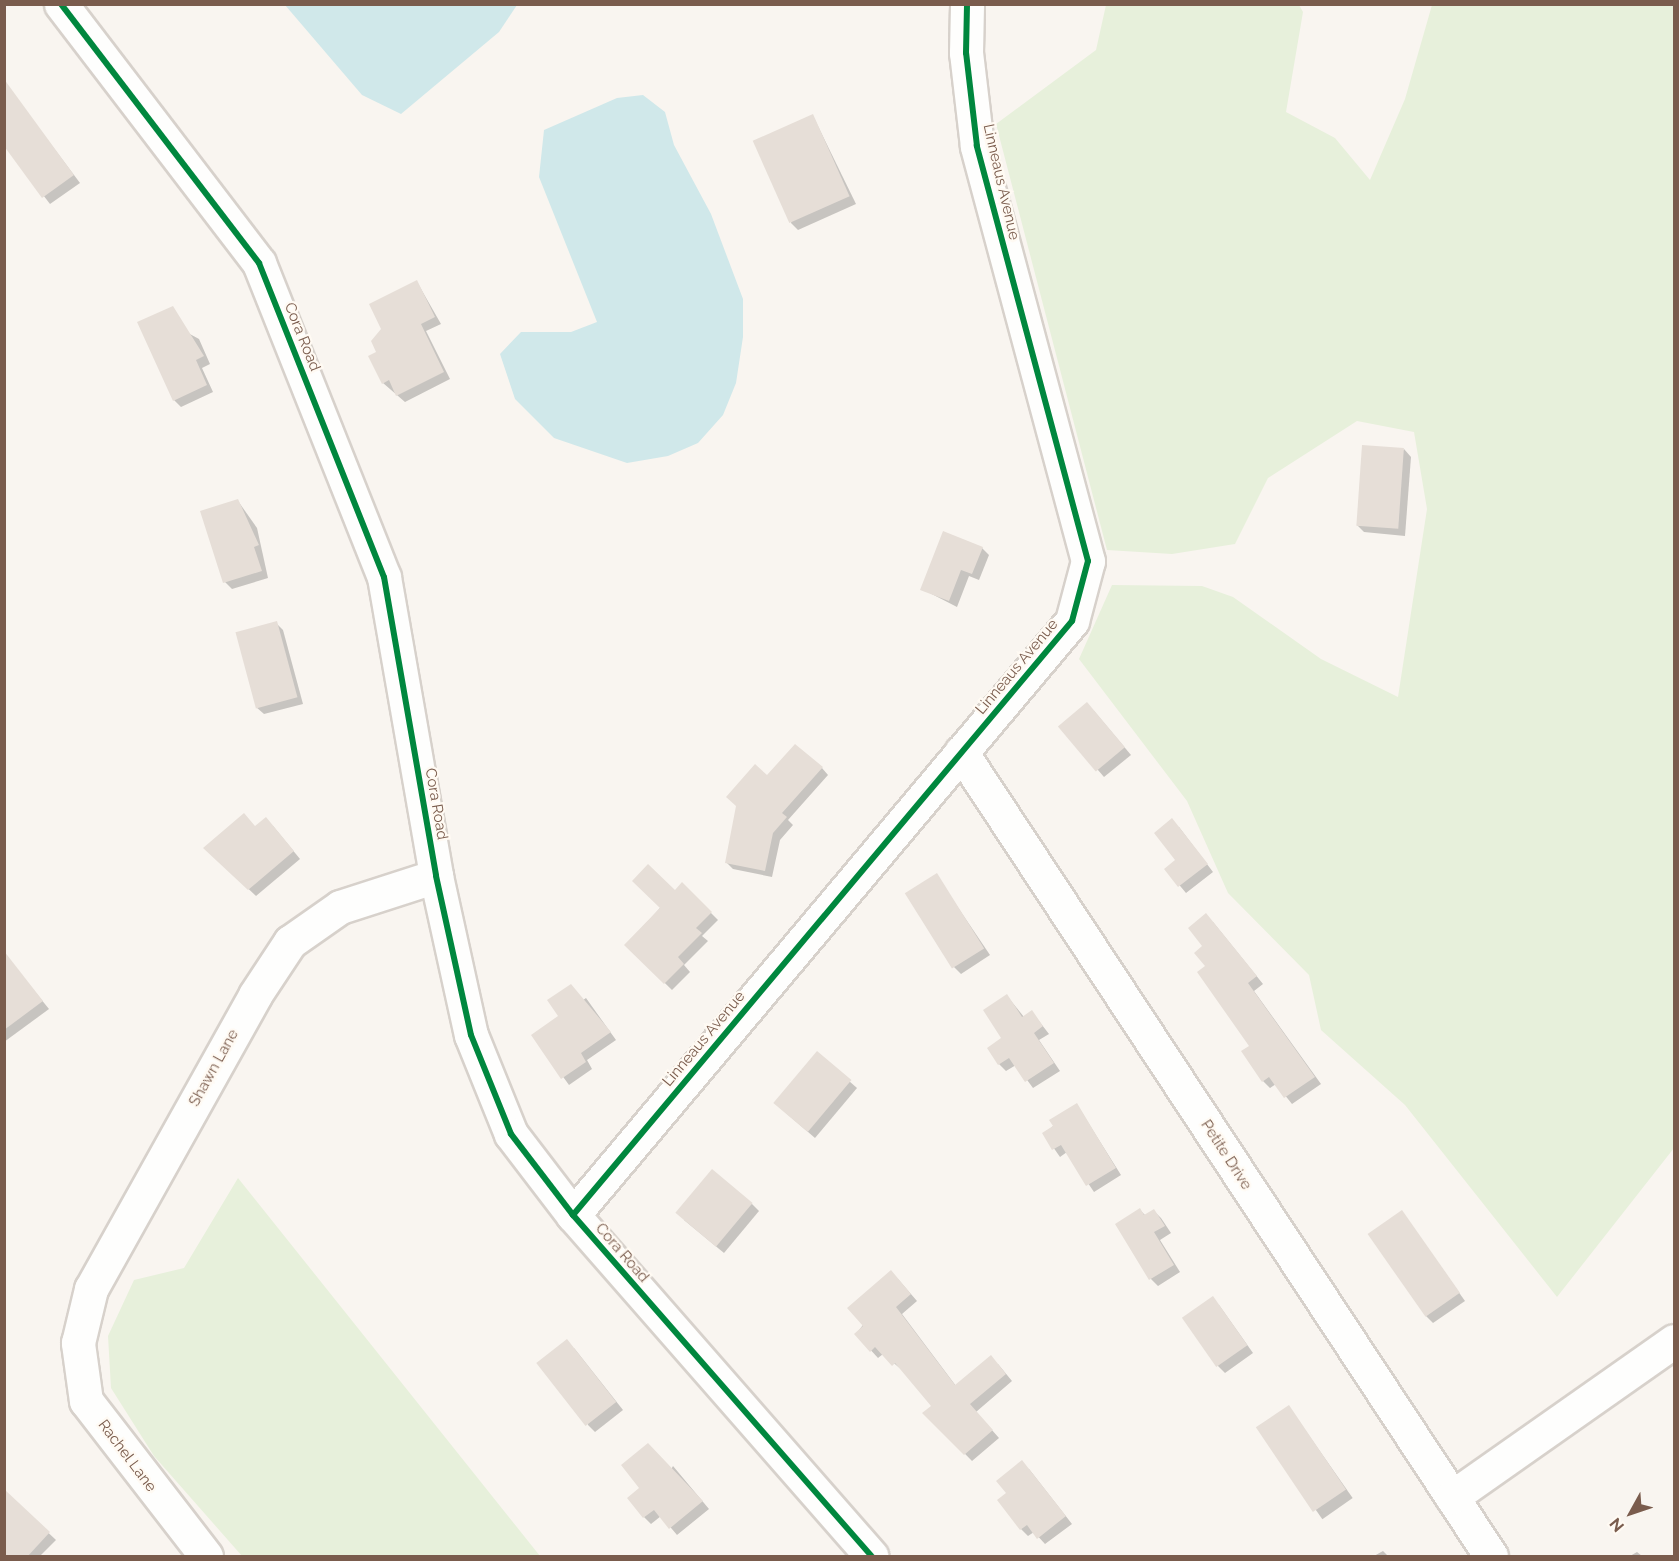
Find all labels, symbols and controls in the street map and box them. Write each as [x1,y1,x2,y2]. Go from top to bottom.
street label: Linneaus Avenue [979,122,1023,242]
street label: Cora Road [280,300,324,374]
street label: Linneaus Avenue [972,616,1062,718]
street label: Cora Road [421,767,451,841]
street label: Linneaus Avenue [659,988,749,1090]
street label: Shawn Lane [186,1026,242,1110]
street label: Petite Drive [1197,1117,1255,1193]
street label: Cora Road [591,1220,653,1286]
street label: Rachel Lane [94,1416,160,1496]
north arrow [1601,1483,1661,1543]
text: N [1606,1514,1628,1536]

